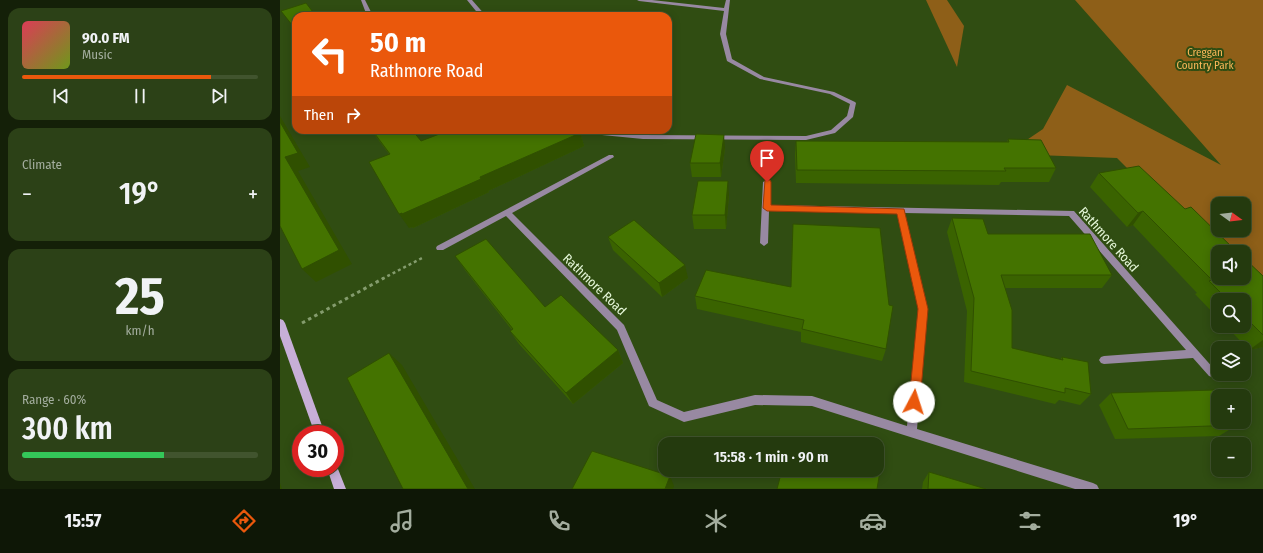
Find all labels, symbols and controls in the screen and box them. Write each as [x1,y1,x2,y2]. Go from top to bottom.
text: 50 m [370,26,426,59]
icon: left [304,28,356,80]
text: 90.0 FM [82,29,130,47]
park label: Creggan Country Park [1176,46,1234,72]
text: Music [82,47,112,62]
text: Rathmore Road [370,60,483,82]
icon: previous [50,85,72,107]
icon: pause [129,85,151,107]
icon: next [208,85,230,107]
icon: right [342,104,364,126]
text: Then [304,106,334,124]
pin [750,141,784,182]
icon: arrive [756,147,778,169]
text: Climate [22,157,62,172]
text: 19° [119,176,161,212]
text: − [22,181,32,208]
text: + [248,181,258,208]
north arrow [1211,197,1251,237]
map controls [1211,197,1251,477]
street label: Rathmore Road [1076,204,1142,275]
button: sound [1211,245,1251,285]
street label: Rathmore Road [560,251,629,318]
text: 25 [115,265,165,328]
button: search [1211,293,1251,333]
text: km/h [126,323,155,338]
button: layers [1211,341,1251,381]
position arrow [893,381,935,423]
button: + [1211,389,1251,429]
text: Range · 60% [22,392,86,407]
text: 300 km [22,411,113,447]
speed limit sign: 30 [292,425,344,477]
button: − [1211,437,1251,477]
text: 15:58 · 1 min · 90 m [714,448,828,466]
icon: directions [230,507,258,535]
icon: music [388,507,416,535]
icon: phone [545,507,573,535]
icon: climate [702,507,730,535]
icon: car [859,507,887,535]
icon: filters [1016,507,1044,535]
text: 15:57 [65,510,101,532]
text: 19° [1173,510,1198,532]

